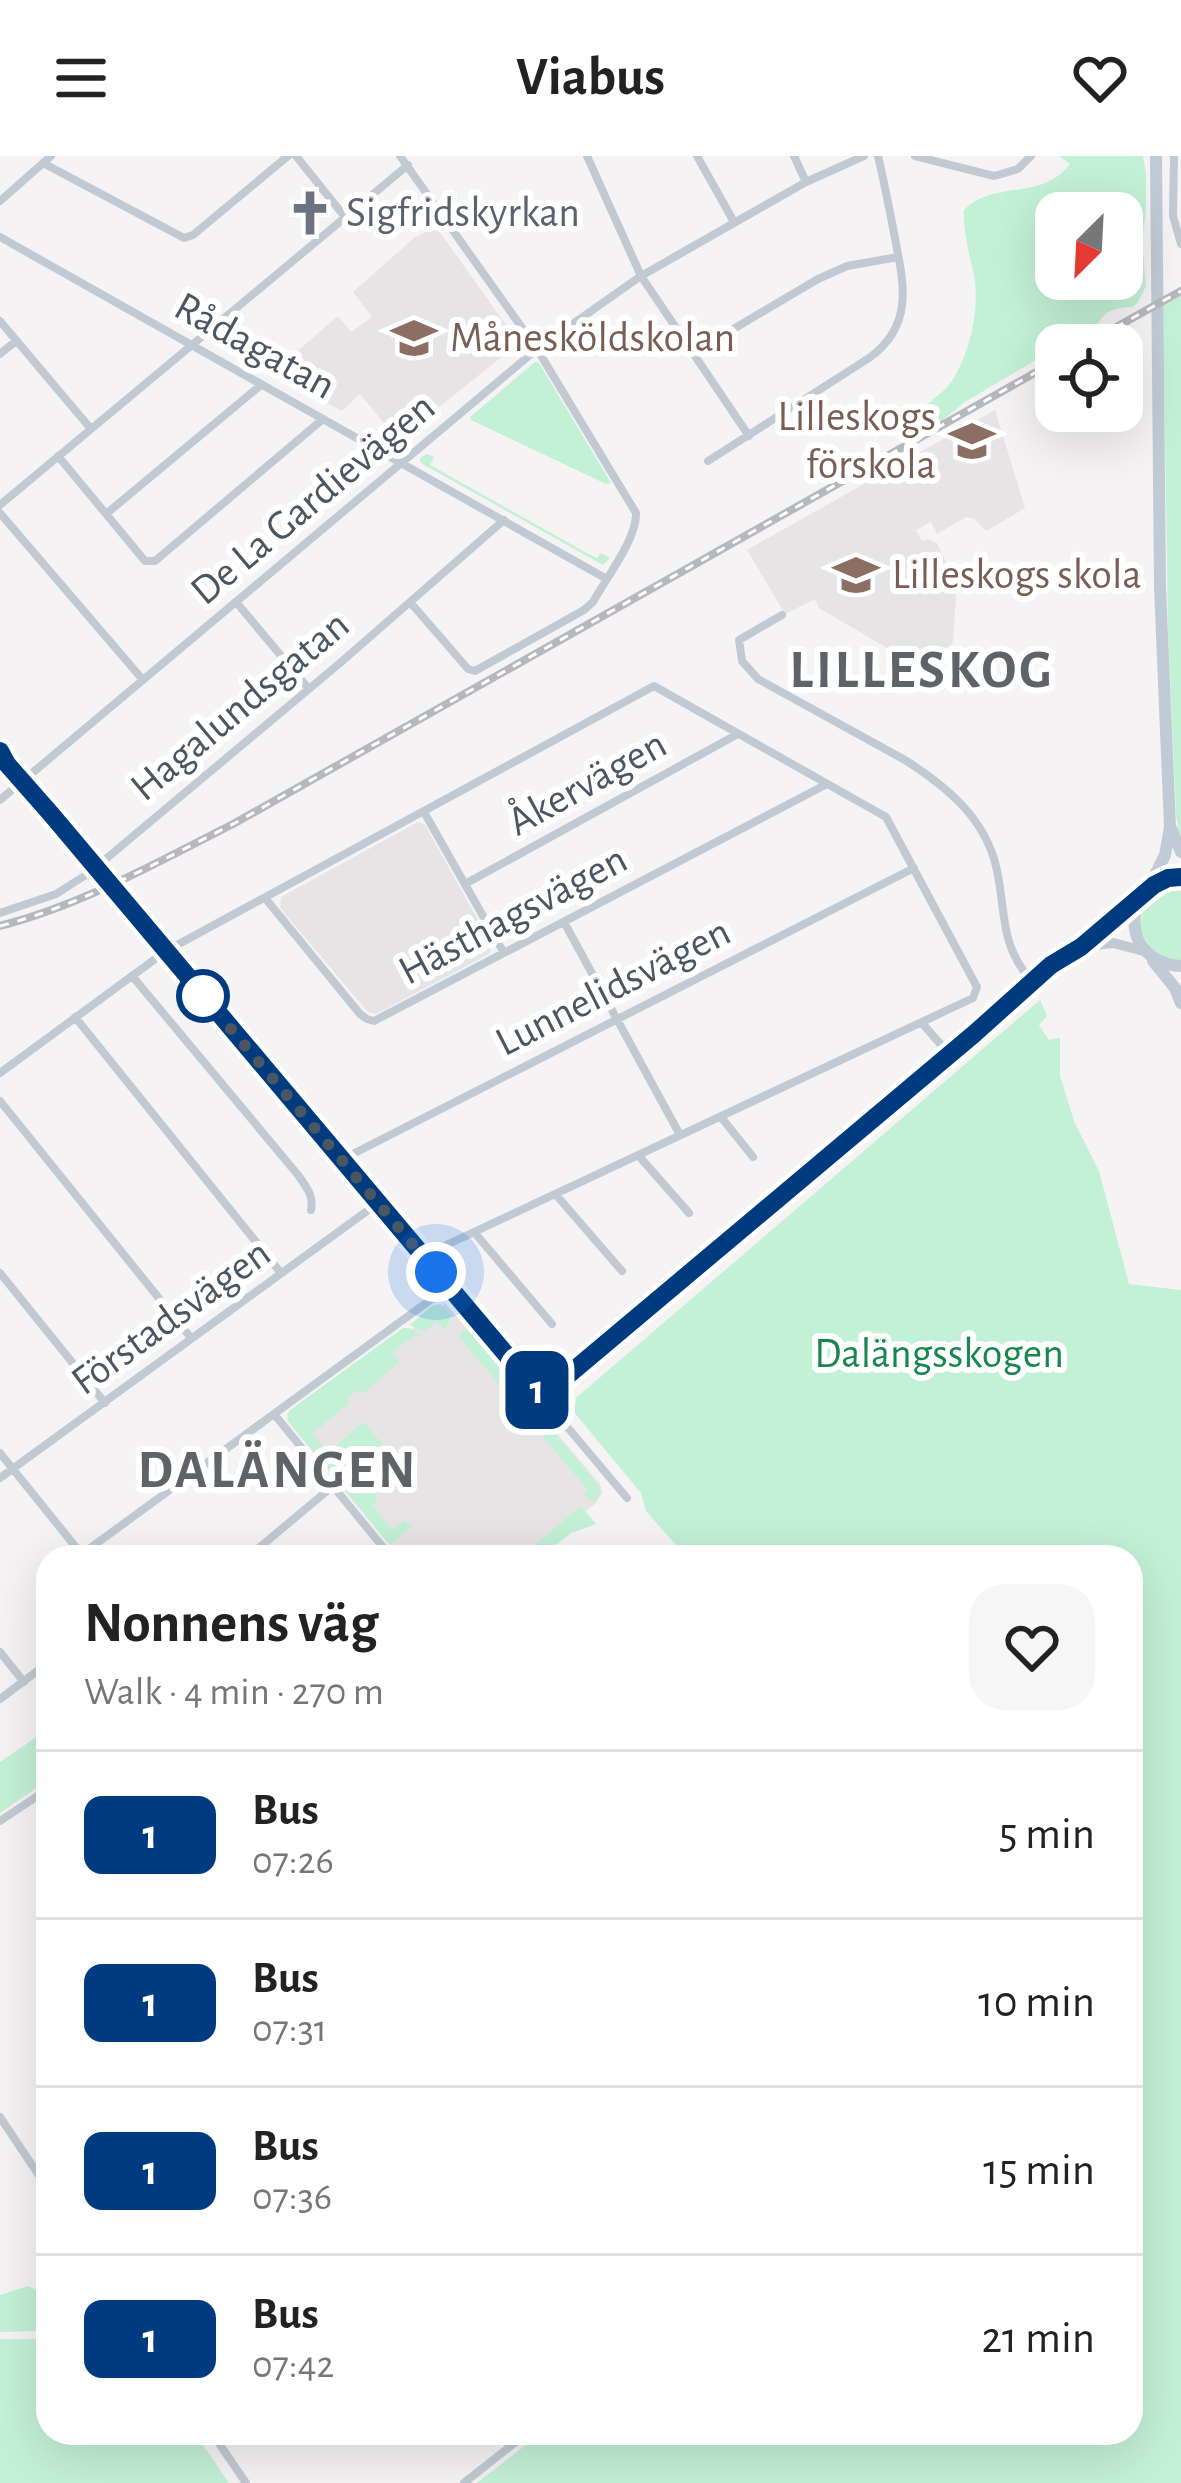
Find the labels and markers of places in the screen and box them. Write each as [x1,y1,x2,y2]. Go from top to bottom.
church icon: Sigfridskyrkan [285,188,335,238]
place label: Sigfridskyrkan [346,192,580,234]
school or university icon: Månesköldskolan [389,313,439,363]
place label: Månesköldskolan [450,317,735,359]
place label: Lilleskogs förskola [778,396,936,486]
school or university icon: Lilleskogs förskola [947,416,997,466]
school or university icon: Lilleskogs skola [831,550,881,600]
place label: Lilleskogs skola [892,554,1142,596]
unlabelled marker [178,971,228,1021]

